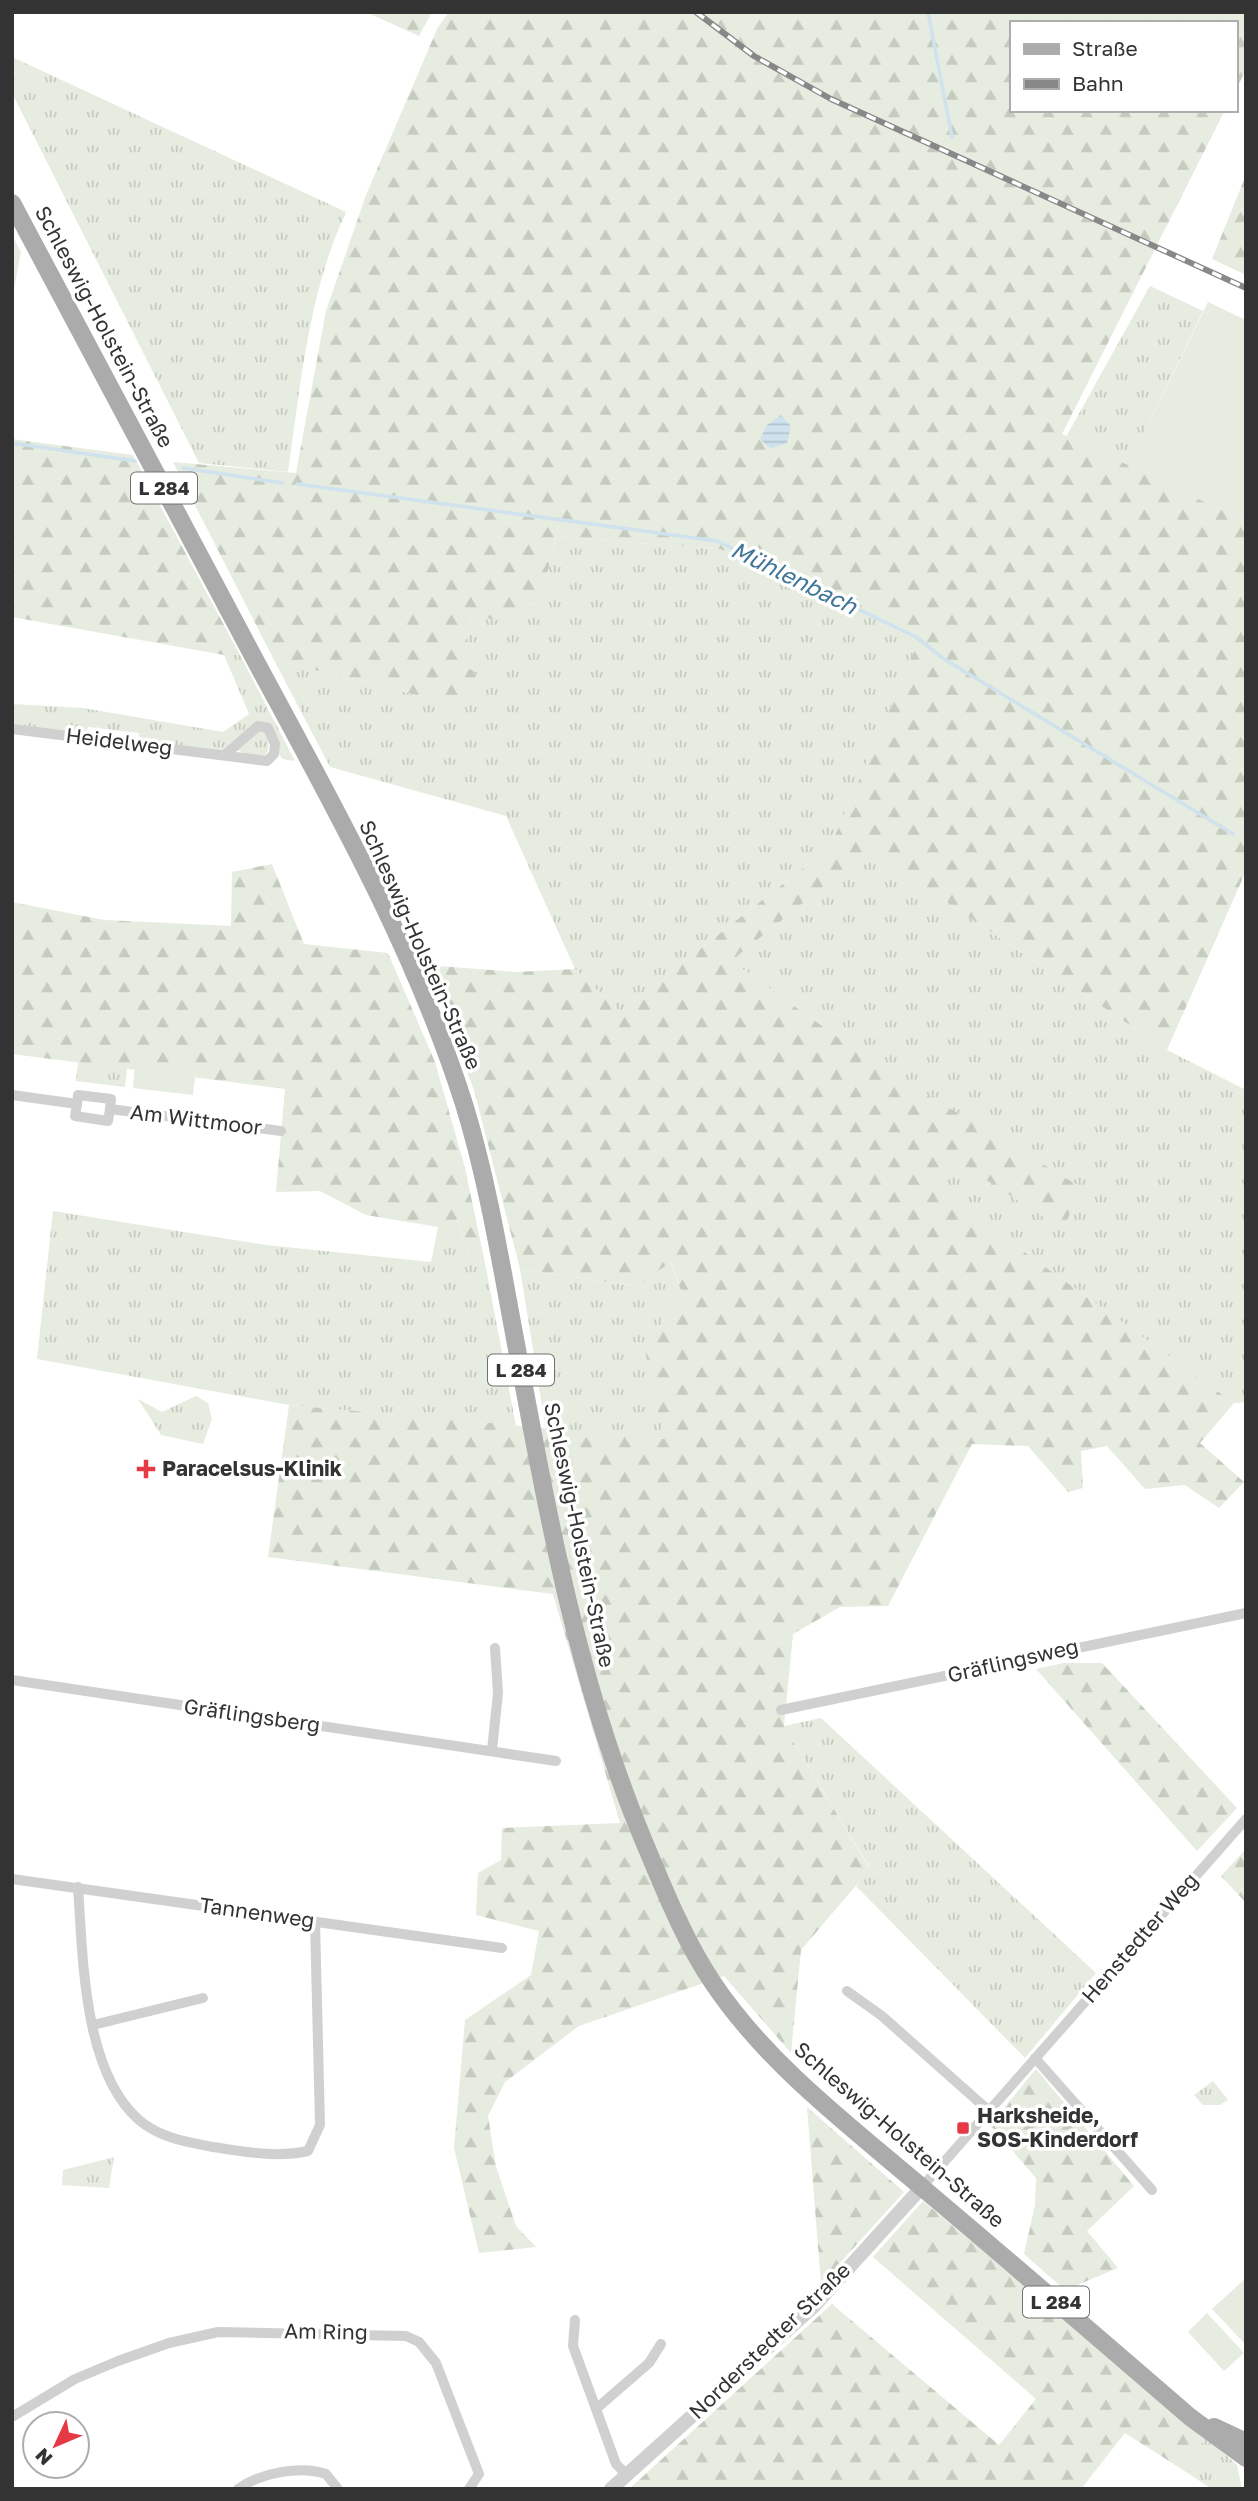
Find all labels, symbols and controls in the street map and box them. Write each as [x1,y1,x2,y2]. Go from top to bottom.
legend [1010,21,1237,112]
text: Straße [1072,35,1138,61]
text: Bahn [1072,70,1124,96]
street label: Schleswig-Holstein-Straße [30,201,180,452]
road number: L 284 [131,472,197,503]
water label: Mühlenbach [727,535,863,620]
street label: Heidelweg [64,722,174,760]
street label: Schleswig-Holstein-Straße [354,816,488,1073]
street label: Am Wittmoor [129,1098,263,1140]
road number: L 284 [488,1354,554,1386]
street label: Schleswig-Holstein-Straße [539,1400,621,1670]
place label: Paracelsus-Klinik [162,1455,342,1481]
marker: Paracelsus-Klinik [136,1459,156,1479]
street label: Gräflingsweg [945,1632,1081,1688]
street label: Gräflingsberg [182,1693,322,1737]
street label: Henstedter Weg [1076,1867,1203,2008]
street label: Tannenweg [198,1891,316,1933]
street label: Schleswig-Holstein-Straße [789,2036,1010,2233]
place label: Harksheide, SOS-Kinderdorf [977,2102,1138,2152]
marker: Harksheide, SOS-Kinderdorf [955,2120,971,2136]
street label: Norderstedter Straße [683,2257,855,2424]
road number: L 284 [1023,2286,1089,2318]
street label: Am Ring [284,2317,368,2345]
north arrow [21,2410,91,2480]
text: N [30,2444,57,2470]

